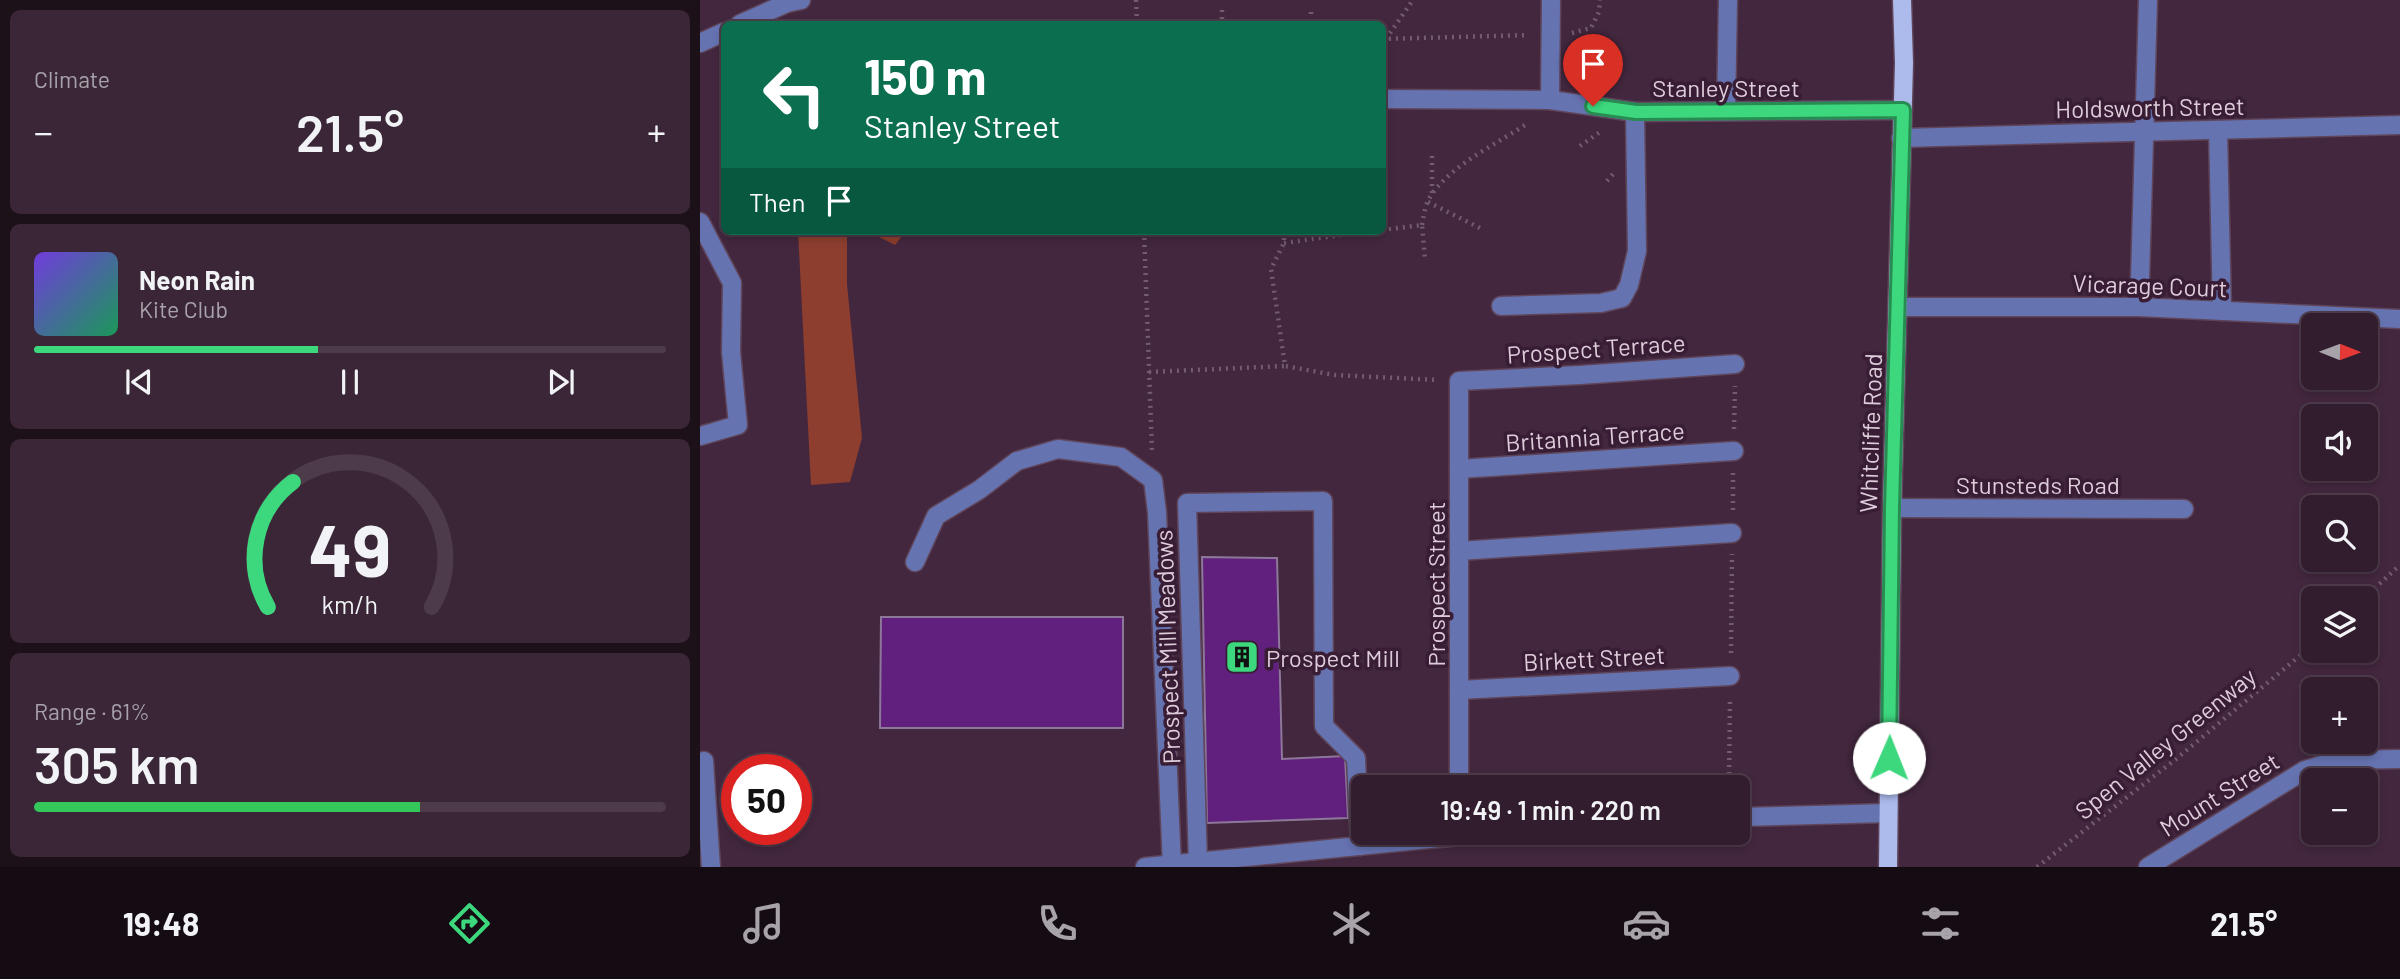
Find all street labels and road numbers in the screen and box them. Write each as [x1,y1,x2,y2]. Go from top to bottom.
street label: Stanley Street [1652,73,1800,102]
street label: Holdsworth Street [2055,91,2245,123]
street label: Vicarage Court [2072,268,2228,302]
street label: Prospect Terrace [1506,327,1686,369]
street label: Whitcliffe Road [1853,353,1887,513]
street label: Britannia Terrace [1504,415,1686,457]
street label: Stunsteds Road [1956,470,2120,499]
street label: Prospect Street [1421,502,1450,666]
street label: Prospect Mill Meadows [1148,529,1186,765]
street label: Birkett Street [1522,640,1666,676]
street label: Spen Valley Greenway [2069,661,2261,825]
street label: Mount Street [2154,746,2284,842]

